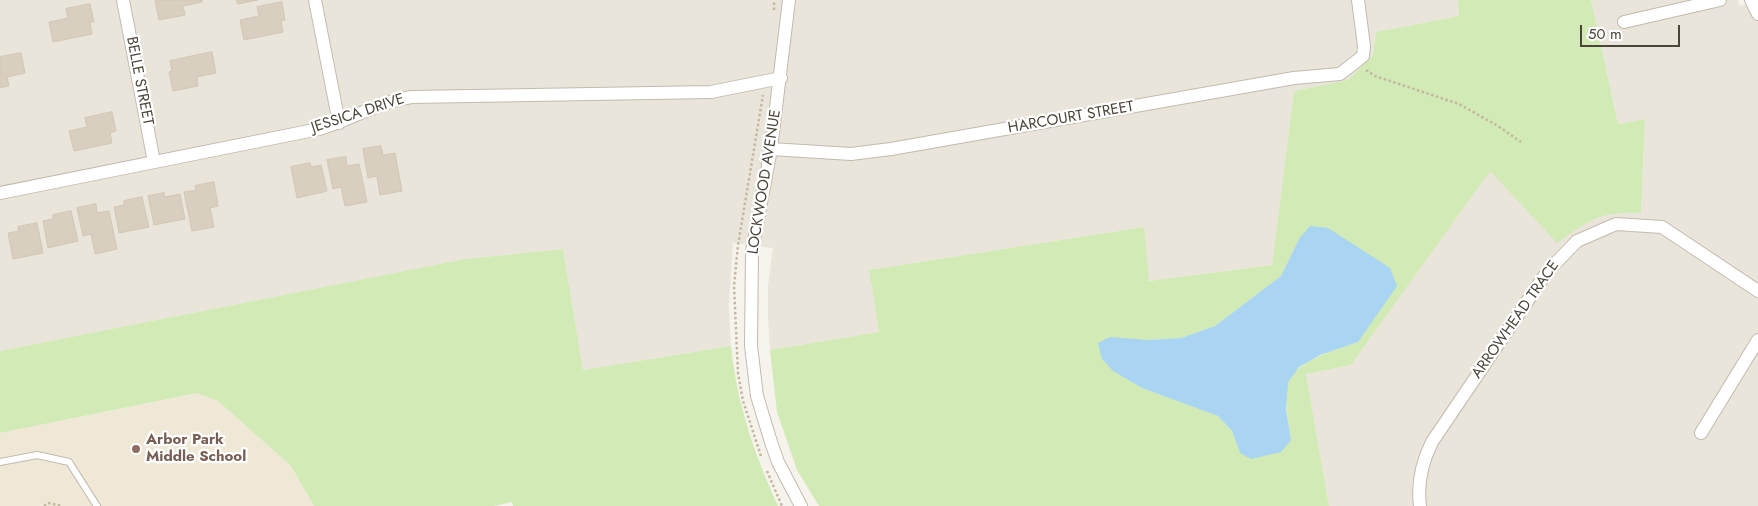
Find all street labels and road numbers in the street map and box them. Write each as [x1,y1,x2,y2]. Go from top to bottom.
street label: BELLE STREET [122,35,156,127]
street label: JESSICA DRIVE [309,90,407,138]
street label: HARCOURT STREET [1007,98,1135,138]
street label: LOCKWOOD AVENUE [745,108,785,256]
street label: ARROWHEAD TRACE [1469,258,1563,382]

